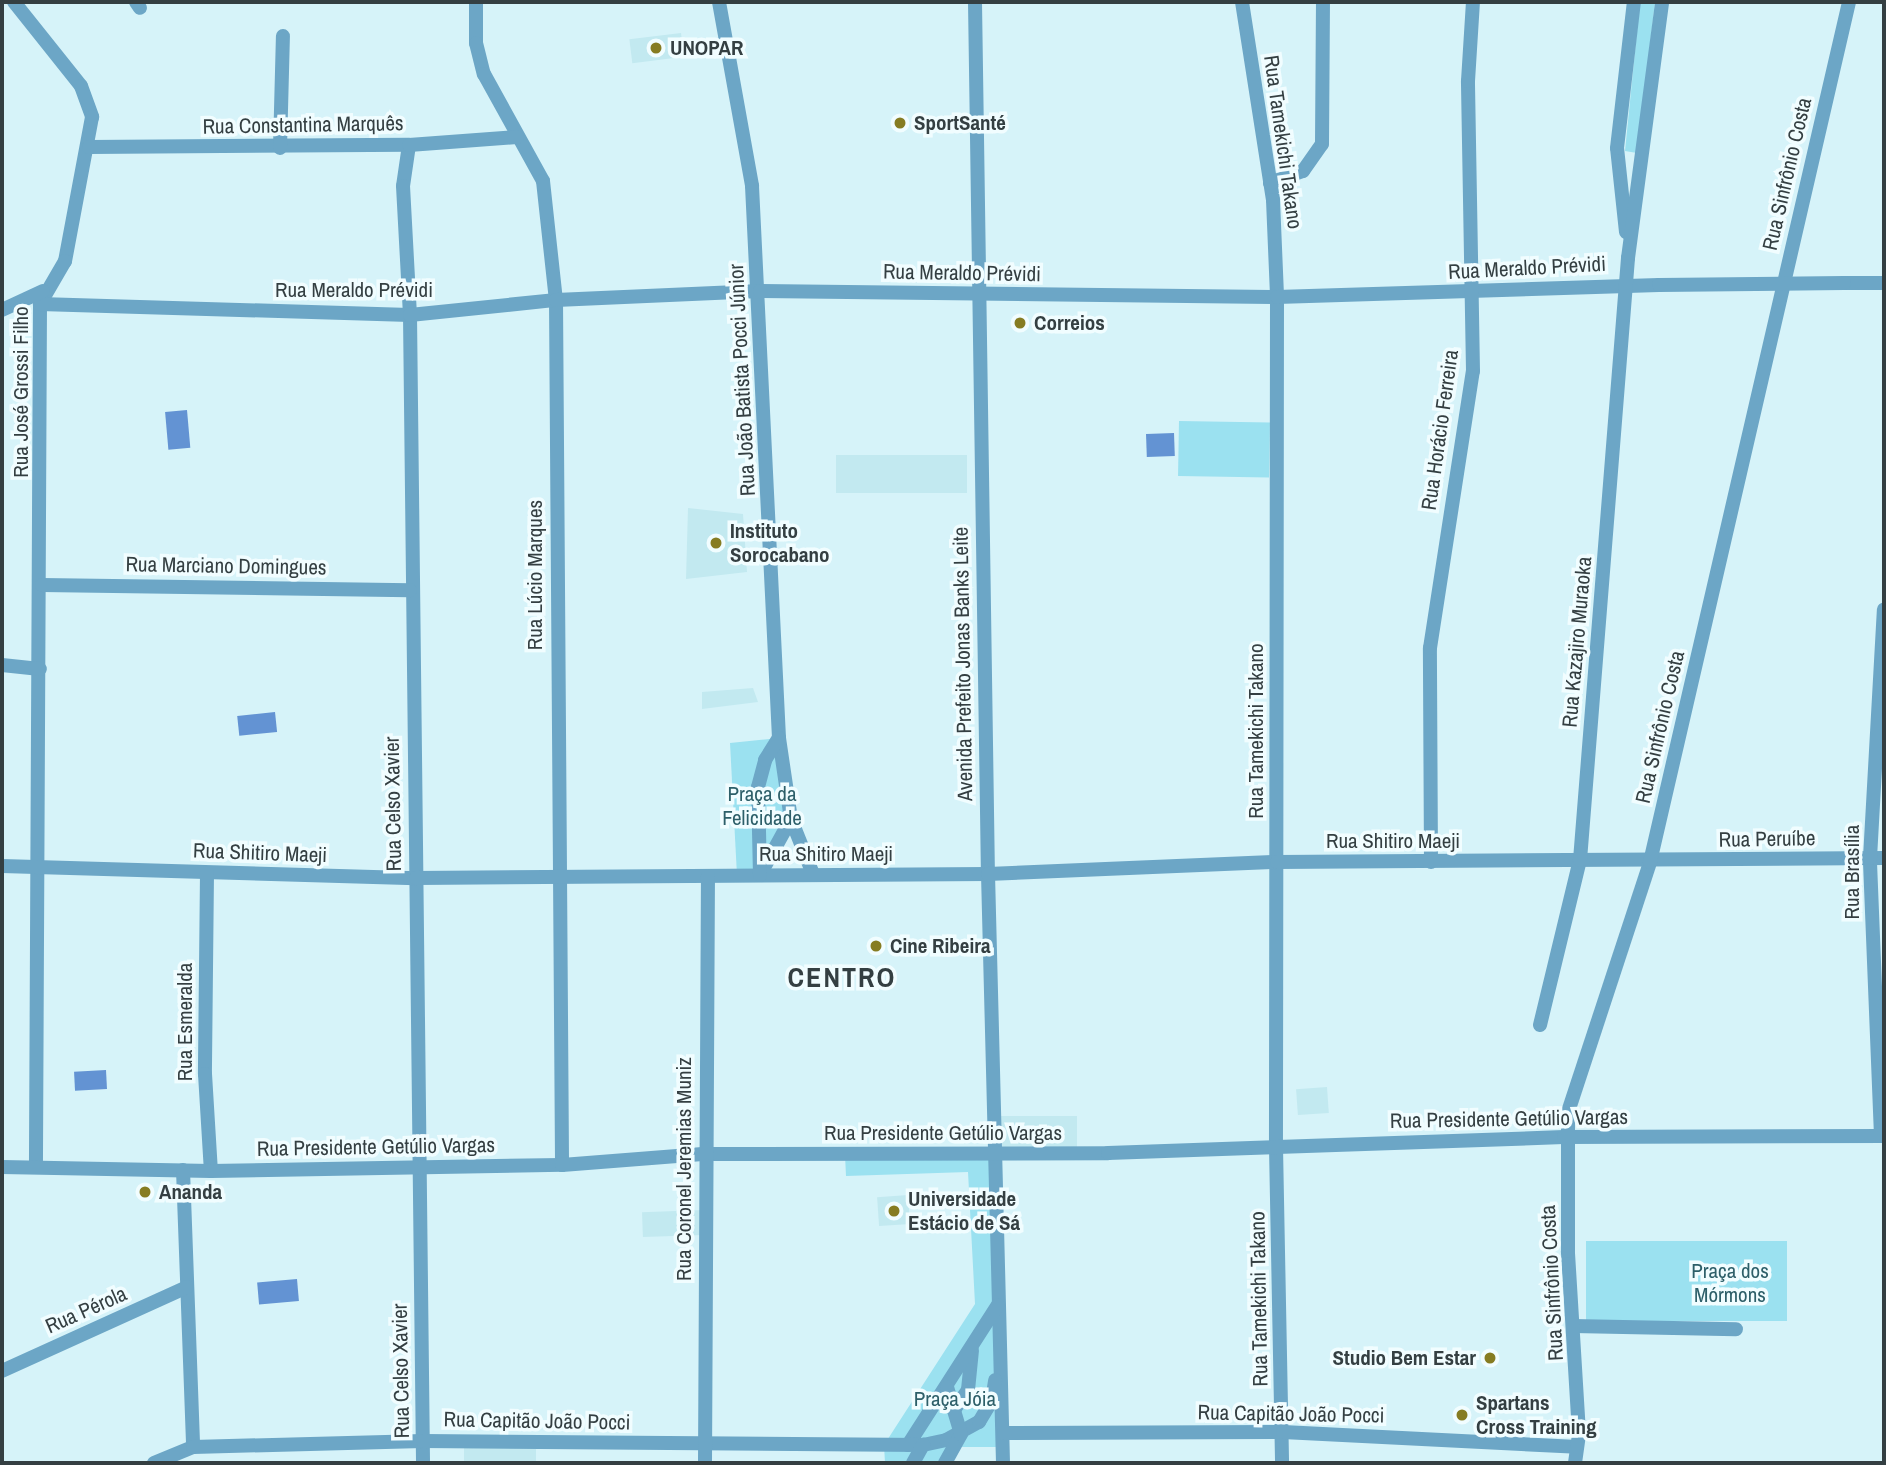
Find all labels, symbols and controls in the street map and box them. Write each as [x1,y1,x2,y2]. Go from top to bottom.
place label: UNOPAR [670,35,743,61]
marker: UNOPAR [648,40,664,56]
street label: Rua Tamekichi Takano [1258,53,1308,231]
street label: Rua Sinfrônio Costa [1757,95,1817,253]
place label: SportSanté [914,110,1006,136]
street label: Rua Constantina Marquês [202,111,404,139]
marker: SportSanté [892,115,908,131]
street label: Rua Meraldo Prévidi [1447,251,1607,285]
street label: Rua Meraldo Prévidi [883,259,1041,287]
street label: Rua João Batista Pocci Júnior [723,263,761,497]
street label: Rua Meraldo Prévidi [275,277,433,303]
street label: Rua José Grossi Filho [8,306,34,478]
place label: Correios [1034,310,1105,336]
marker: Correios [1012,315,1028,331]
street label: Rua Horácio Ferreira [1416,348,1464,512]
street label: Rua Lúcio Marques [522,500,548,650]
place label: Instituto Sorocabano [730,518,830,568]
street label: Avenida Prefeito Jonas Banks Leite [948,527,978,801]
marker: Instituto Sorocabano [708,535,724,551]
street label: Rua Marciano Domingues [125,552,327,580]
street label: Rua Kazajiro Muraoka [1557,556,1597,728]
street label: Rua Tamekichi Takano [1243,643,1269,819]
street label: Rua Sinfrônio Costa [1630,648,1690,806]
street label: Rua Celso Xavier [379,736,407,872]
park label: Praça da Felicidade [722,781,802,831]
street label: Rua Brasília [1839,825,1865,919]
street label: Rua Peruíbe [1718,826,1816,852]
street label: Rua Shitiro Maeji [1326,828,1460,854]
street label: Rua Shitiro Maeji [193,838,327,868]
street label: Rua Shitiro Maeji [759,841,893,867]
place label: Cine Ribeira [890,933,990,959]
marker: Cine Ribeira [868,938,884,954]
district label: CENTRO [788,960,896,994]
street label: Rua Esmeralda [172,963,198,1081]
street label: Rua Coronel Jeremias Muniz [671,1057,697,1281]
street label: Rua Presidente Getúlio Vargas [1390,1104,1628,1134]
street label: Rua Presidente Getúlio Vargas [824,1120,1062,1146]
street label: Rua Presidente Getúlio Vargas [257,1132,495,1162]
place label: Ananda [159,1179,222,1205]
marker: Ananda [137,1184,153,1200]
place label: Universidade Estácio de Sá [908,1186,1020,1236]
marker: Universidade Estácio de Sá [886,1203,902,1219]
street label: Rua Sinfrônio Costa [1535,1204,1569,1362]
street label: Rua Tamekichi Takano [1245,1211,1273,1387]
park label: Praça dos Mórmons [1691,1258,1769,1308]
street label: Rua Pérola [42,1281,130,1339]
street label: Rua Celso Xavier [387,1303,415,1439]
place label: Studio Bem Estar [1332,1345,1476,1371]
marker: Studio Bem Estar [1482,1350,1498,1366]
park label: Praça Jóia [914,1386,996,1412]
place label: Spartans Cross Training [1476,1390,1597,1440]
street label: Rua Capitão João Pocci [1197,1400,1385,1428]
street label: Rua Capitão João Pocci [443,1407,631,1435]
marker: Spartans Cross Training [1454,1407,1470,1423]

